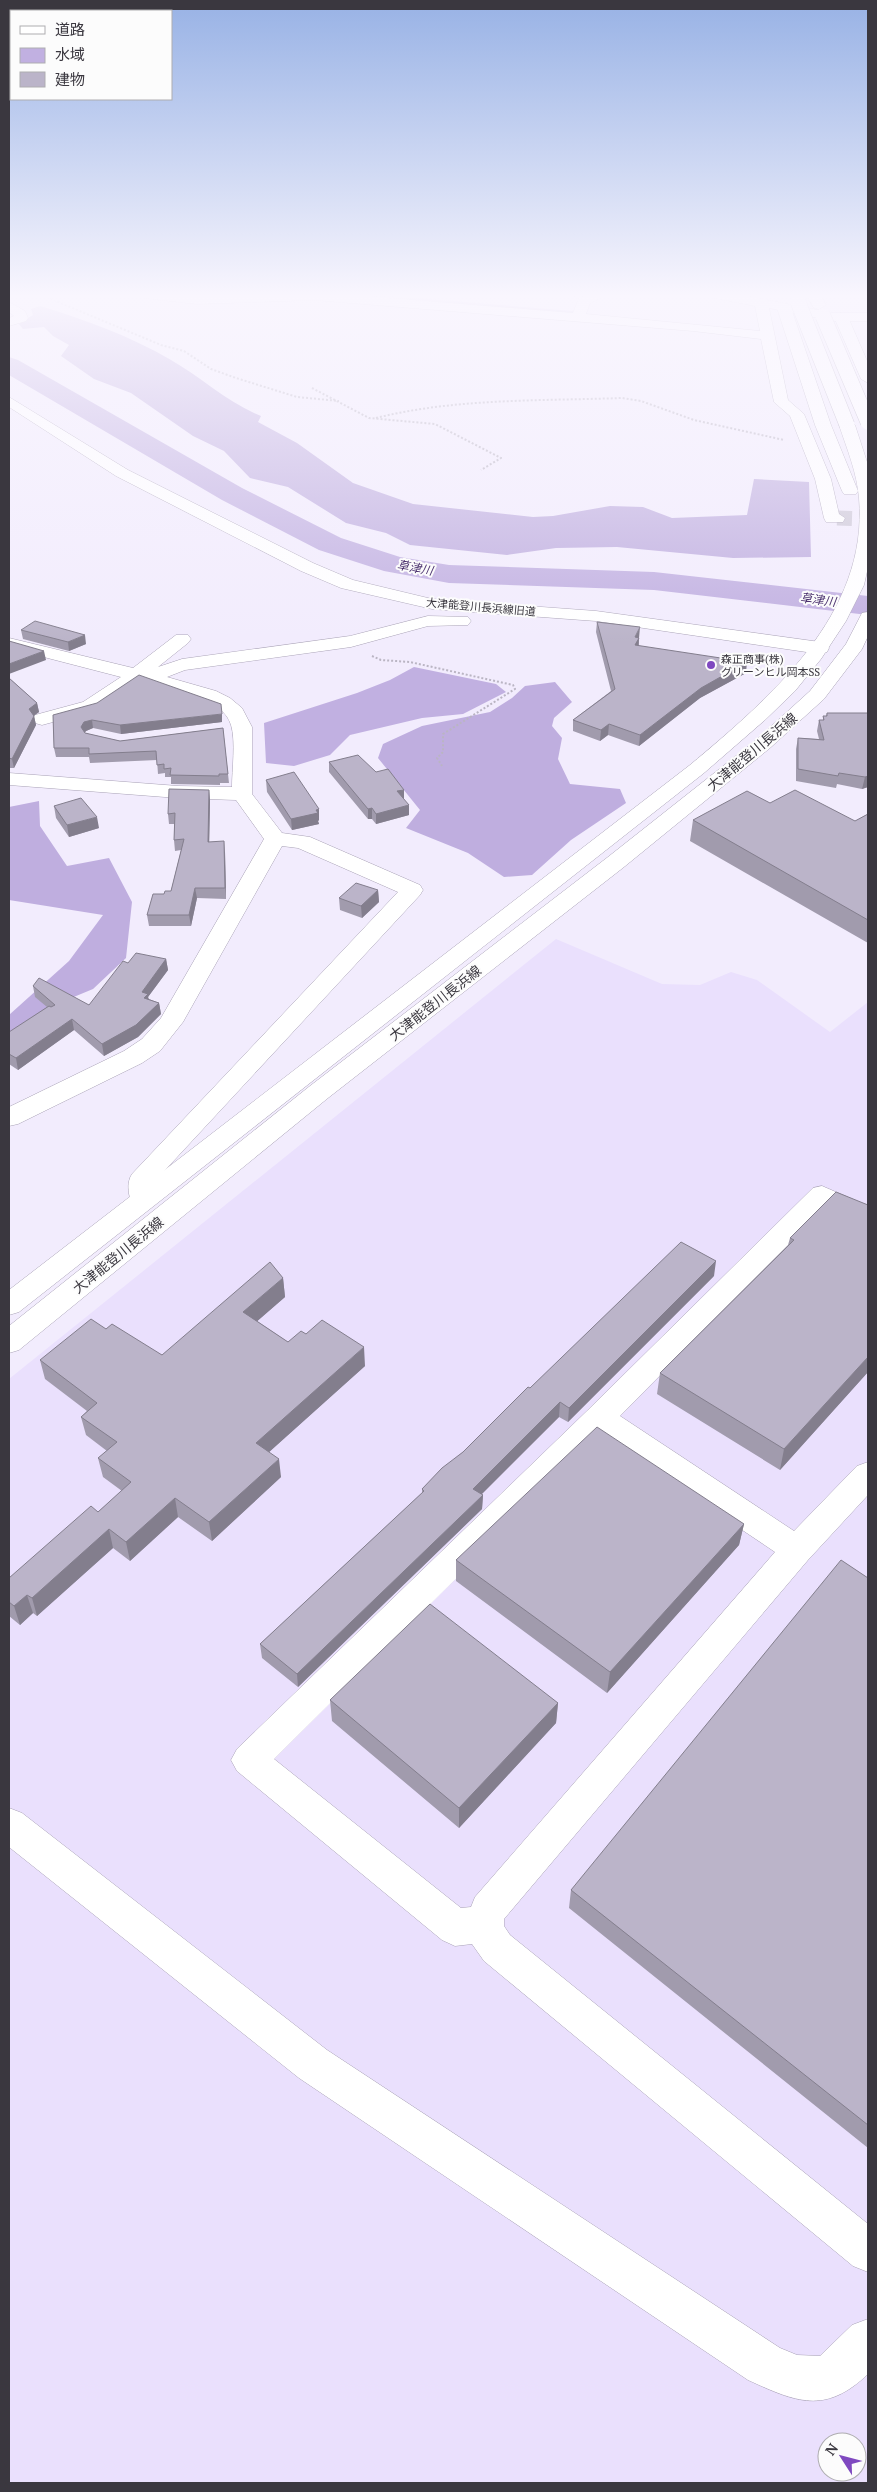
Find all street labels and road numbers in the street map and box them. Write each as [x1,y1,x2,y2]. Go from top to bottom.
street label: 大津能登川長浜線旧道 [426,595,536,619]
street label: 大津能登川長浜線 [703,708,801,795]
street label: 大津能登川長浜線 [385,961,485,1045]
street label: 大津能登川長浜線 [68,1212,167,1297]

